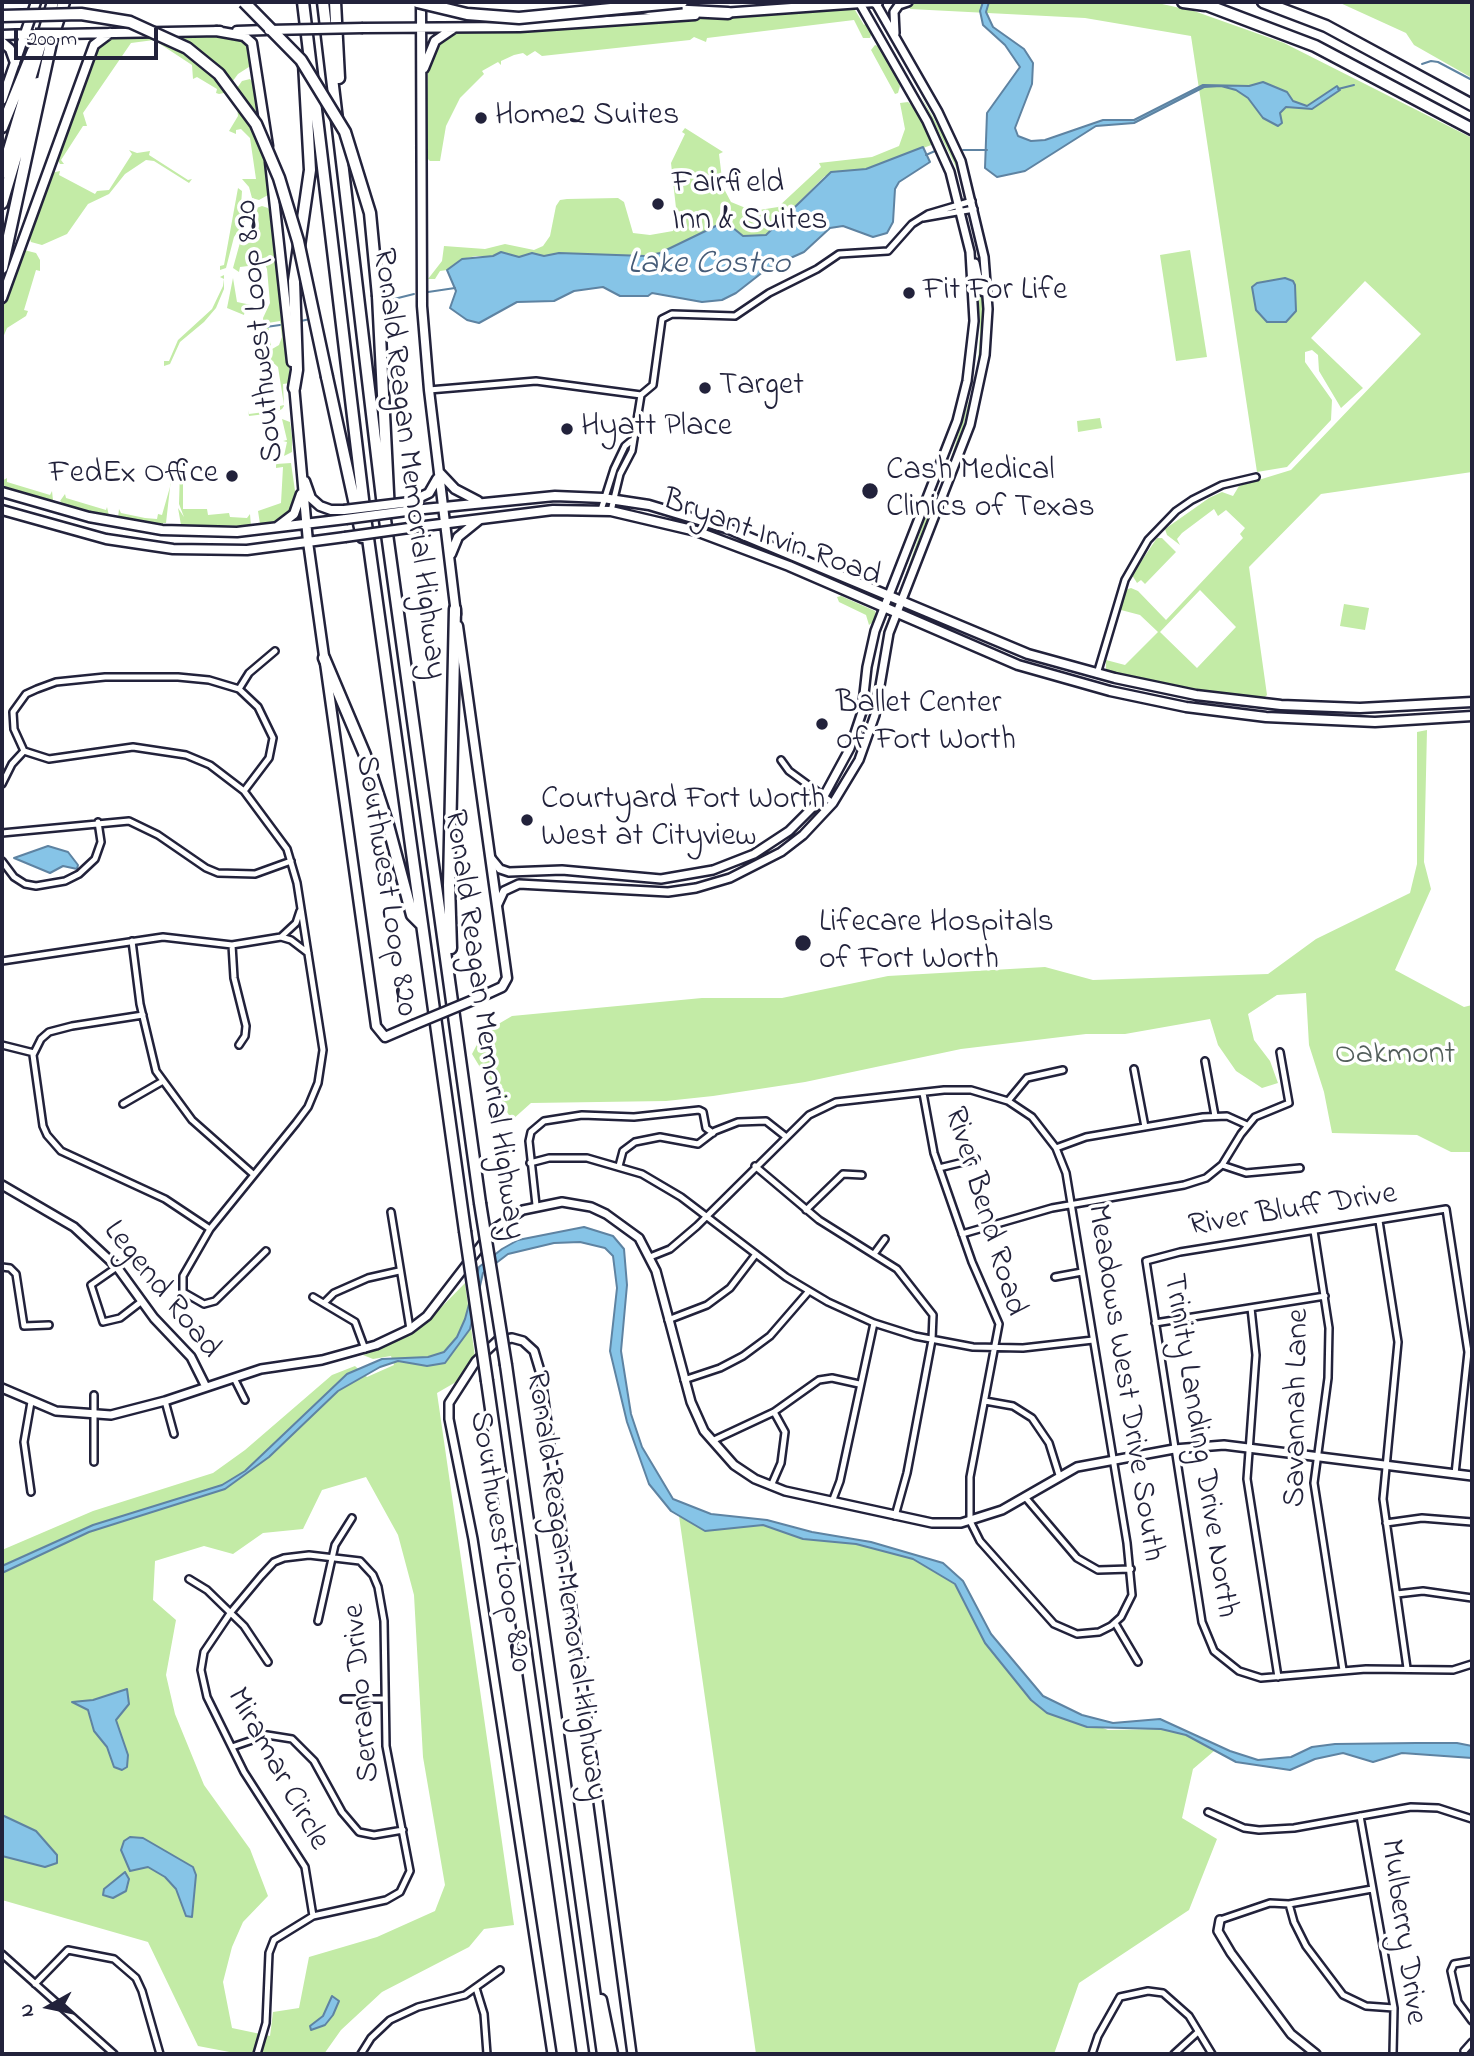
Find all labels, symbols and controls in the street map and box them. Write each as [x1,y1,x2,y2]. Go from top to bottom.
scale bar [18,14,161,58]
text: 200 m [27,25,77,55]
place label: Home2 Suites [495,99,679,137]
marker: Home2 Suites [473,110,489,126]
place label: Fairfield Inn & Suites [672,167,828,242]
marker: Fairfield Inn & Suites [650,196,666,212]
street label: Southwest Loop 820 [229,198,295,464]
street label: Ronald Reagan Memorial Highway [362,246,452,682]
water label: Lake Costco [628,247,790,287]
place label: Fit For Life [923,274,1067,312]
marker: Fit For Life [901,285,917,301]
place label: Target [719,369,804,407]
marker: Target [697,380,713,396]
place label: Hyatt Place [581,410,732,448]
marker: Hyatt Place [559,421,575,437]
place label: Cash Medical Clinics of Texas [886,454,1095,529]
place label: FedEx Office [49,457,218,495]
marker: FedEx Office [224,468,240,484]
marker: Cash Medical Clinics of Texas [860,481,880,501]
street label: Bryant Irvin Road [656,483,886,597]
place label: Ballet Center of Fort Worth [836,687,1016,762]
marker: Ballet Center of Fort Worth [814,716,830,732]
street label: Southwest Loop 820 [344,753,424,1019]
place label: Courtyard Fort Worth West at Cityview [541,783,826,858]
street label: Ronald Reagan Memorial Highway [433,808,531,1242]
marker: Courtyard Fort Worth West at Cityview [519,812,535,828]
place label: Lifecare Hospitals of Fort Worth [819,906,1054,981]
marker: Lifecare Hospitals of Fort Worth [793,933,813,953]
park label: Oakmont [1335,1038,1455,1076]
street label: River Bend Road [933,1103,1033,1321]
street label: River Bluff Drive [1186,1177,1400,1247]
street label: Meadows West Drive South [1076,1202,1170,1564]
street label: Legend Road [93,1214,227,1368]
street label: Trinity Landing Drive North [1152,1271,1244,1621]
street label: Savannah Lane [1278,1308,1320,1508]
street label: Ronald Reagan Memorial Highway [515,1369,613,1803]
street label: Southwest Loop 820 [458,1409,538,1675]
street label: Serrano Drive [337,1602,391,1784]
street label: Miramar Circle [216,1682,336,1858]
street label: Mulberry Drive [1369,1837,1433,2027]
north arrow [14,1972,84,2042]
text: N [13,2002,42,2019]

